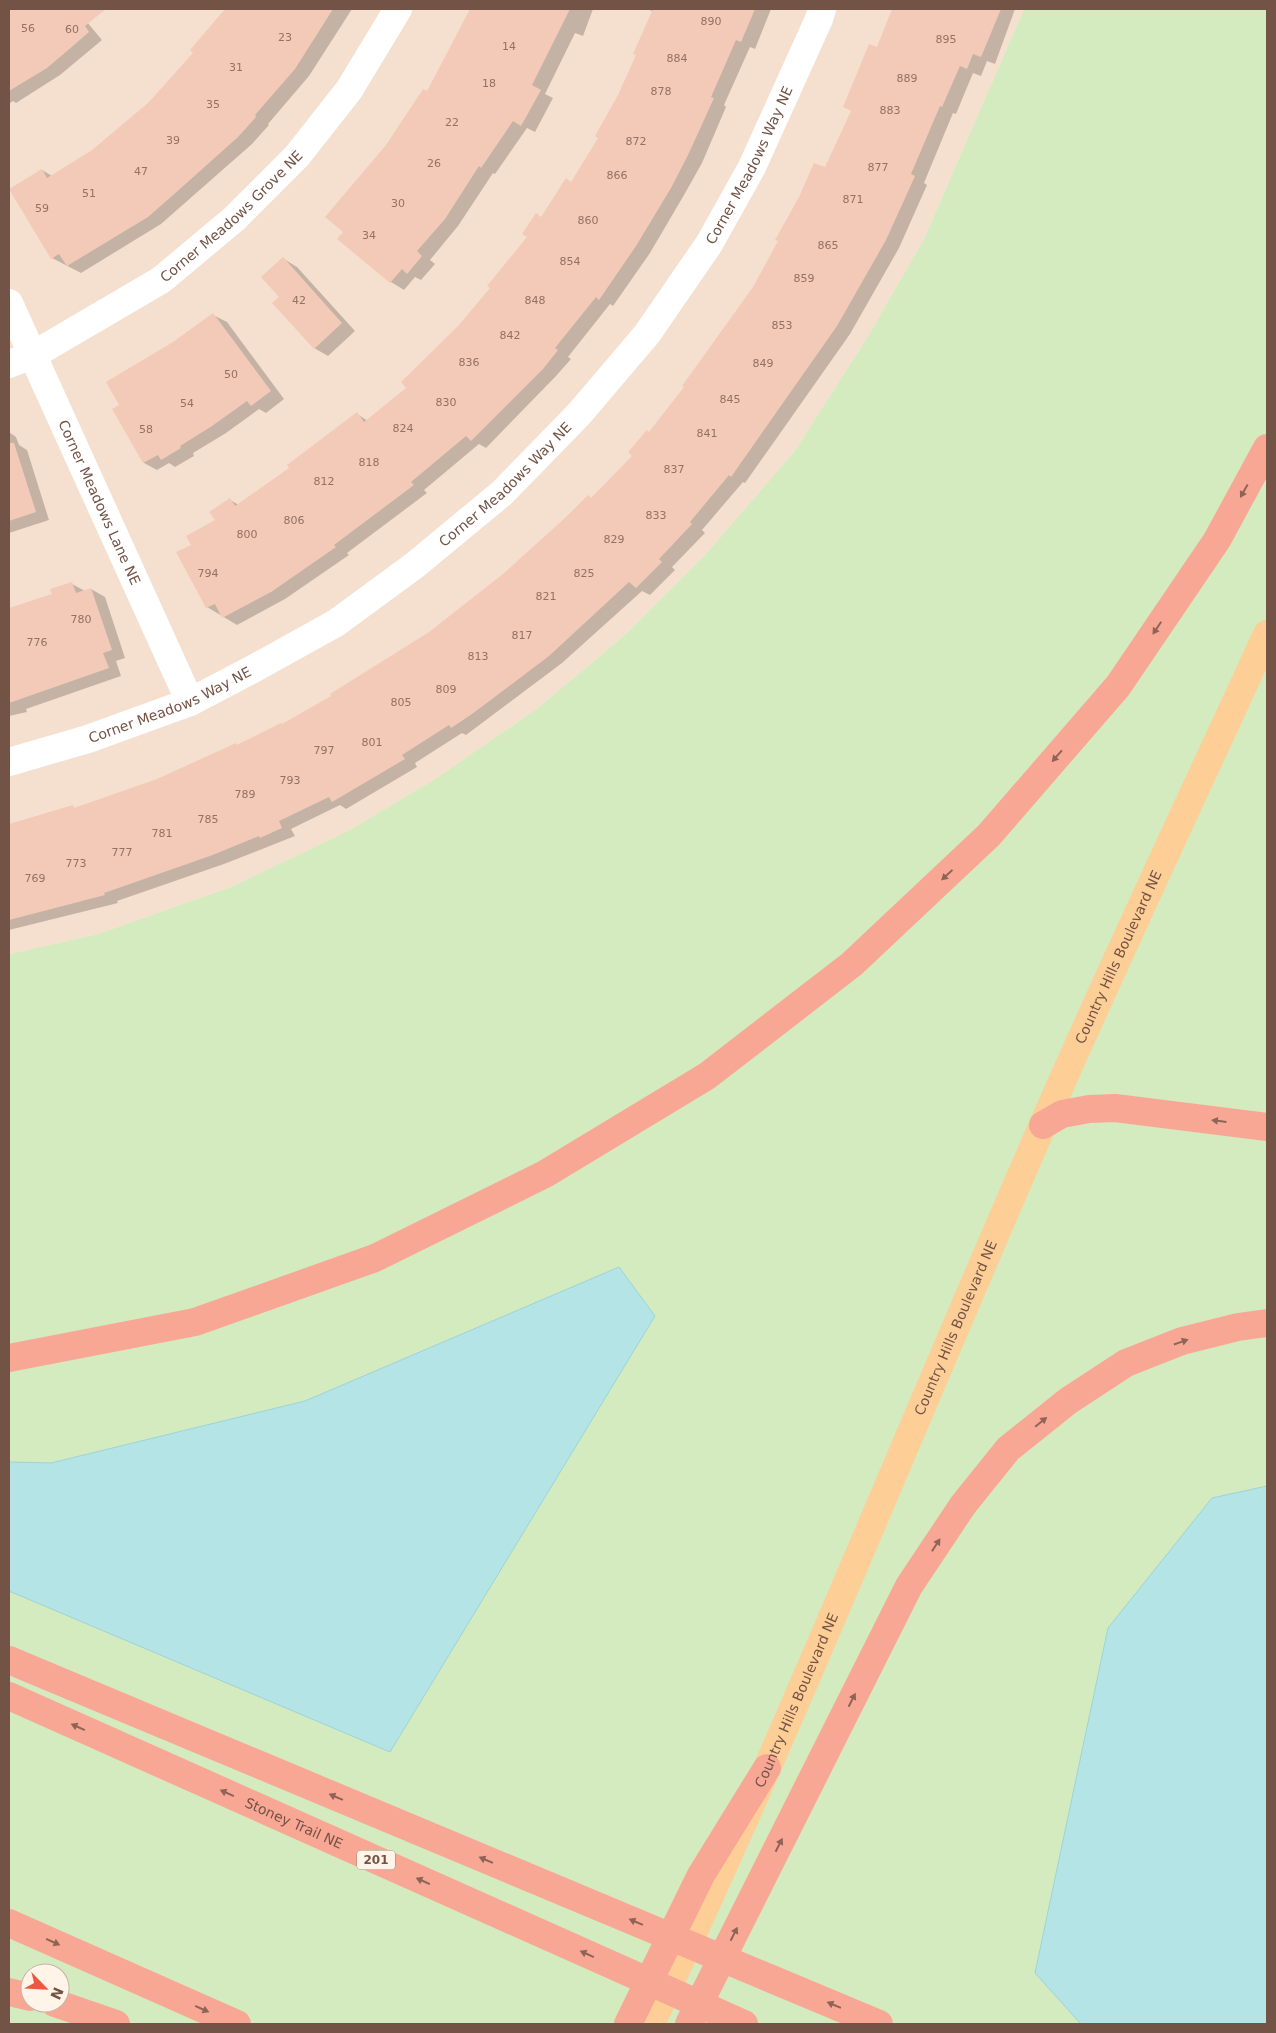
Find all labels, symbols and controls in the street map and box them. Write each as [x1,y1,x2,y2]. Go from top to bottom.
house number: 890 [701,15,722,28]
house number: 56 [21,22,35,35]
house number: 60 [65,23,79,36]
house number: 23 [278,31,292,44]
house number: 895 [936,33,957,46]
house number: 14 [502,40,516,53]
house number: 884 [667,52,688,65]
house number: 31 [229,61,243,74]
house number: 889 [897,72,918,85]
house number: 18 [482,77,496,90]
street label: Corner Meadows Way NE [703,83,796,247]
house number: 878 [651,85,672,98]
house number: 35 [206,98,220,111]
house number: 883 [880,104,901,117]
house number: 22 [445,116,459,129]
house number: 39 [166,134,180,147]
house number: 872 [626,135,647,148]
street label: Corner Meadows Grove NE [157,147,306,285]
house number: 26 [427,157,441,170]
house number: 877 [868,161,889,174]
house number: 47 [134,165,148,178]
house number: 866 [607,169,628,182]
house number: 51 [82,187,96,200]
house number: 871 [843,193,864,206]
house number: 30 [391,197,405,210]
house number: 59 [35,202,49,215]
house number: 860 [578,214,599,227]
house number: 34 [362,229,376,242]
house number: 865 [818,239,839,252]
house number: 854 [560,255,581,268]
house number: 859 [794,272,815,285]
house number: 42 [292,294,306,307]
house number: 848 [525,294,546,307]
house number: 853 [772,319,793,332]
house number: 842 [500,329,521,342]
house number: 836 [459,356,480,369]
house number: 849 [753,357,774,370]
house number: 50 [224,368,238,381]
house number: 845 [720,393,741,406]
house number: 830 [436,396,457,409]
house number: 54 [180,397,194,410]
street label: Corner Meadows Lane NE [55,417,144,587]
street label: Corner Meadows Way NE [436,419,575,550]
house number: 824 [393,422,414,435]
house number: 58 [139,423,153,436]
house number: 841 [697,427,718,440]
house number: 818 [359,456,380,469]
house number: 837 [664,463,685,476]
house number: 812 [314,475,335,488]
one-way arrow [1240,484,1248,498]
house number: 833 [646,509,667,522]
house number: 806 [284,514,305,527]
house number: 800 [237,528,258,541]
house number: 829 [604,533,625,546]
house number: 794 [198,567,219,580]
house number: 825 [574,567,595,580]
house number: 821 [536,590,557,603]
house number: 780 [71,613,92,626]
one-way arrow [1152,621,1162,635]
house number: 817 [512,629,533,642]
house number: 776 [27,636,48,649]
house number: 813 [468,650,489,663]
street label: Corner Meadows Way NE [86,663,254,746]
house number: 809 [436,683,457,696]
house number: 805 [391,696,412,709]
house number: 801 [362,736,383,749]
house number: 797 [314,744,335,757]
one-way arrow [1052,750,1063,762]
house number: 793 [280,774,301,787]
house number: 789 [235,788,256,801]
house number: 785 [198,813,219,826]
house number: 781 [152,827,173,840]
house number: 777 [112,846,133,859]
house number: 773 [66,857,87,870]
street label: Country Hills Boulevard NE [1072,868,1165,1046]
one-way arrow [941,869,953,881]
house number: 769 [25,872,46,885]
one-way arrow [1211,1117,1227,1125]
street label: Country Hills Boulevard NE [911,1238,1000,1418]
one-way arrow [1174,1337,1189,1345]
one-way arrow [1034,1417,1047,1428]
one-way arrow [931,1538,941,1552]
street label: Country Hills Boulevard NE [751,1610,841,1790]
one-way arrow [848,1693,856,1707]
one-way arrow [71,1723,85,1731]
one-way arrow [220,1789,234,1797]
one-way arrow [328,1793,343,1801]
street label: Stoney Trail NE [242,1794,345,1852]
one-way arrow [775,1838,783,1852]
road number: 201 [357,1850,395,1870]
one-way arrow [479,1855,493,1863]
one-way arrow [416,1877,430,1885]
one-way arrow [629,1918,643,1926]
one-way arrow [730,1927,738,1941]
one-way arrow [46,1939,60,1947]
one-way arrow [580,1950,594,1958]
north arrow [20,1963,70,2013]
text: N [47,1985,67,2002]
one-way arrow [827,2001,841,2009]
one-way arrow [195,2005,209,2013]

